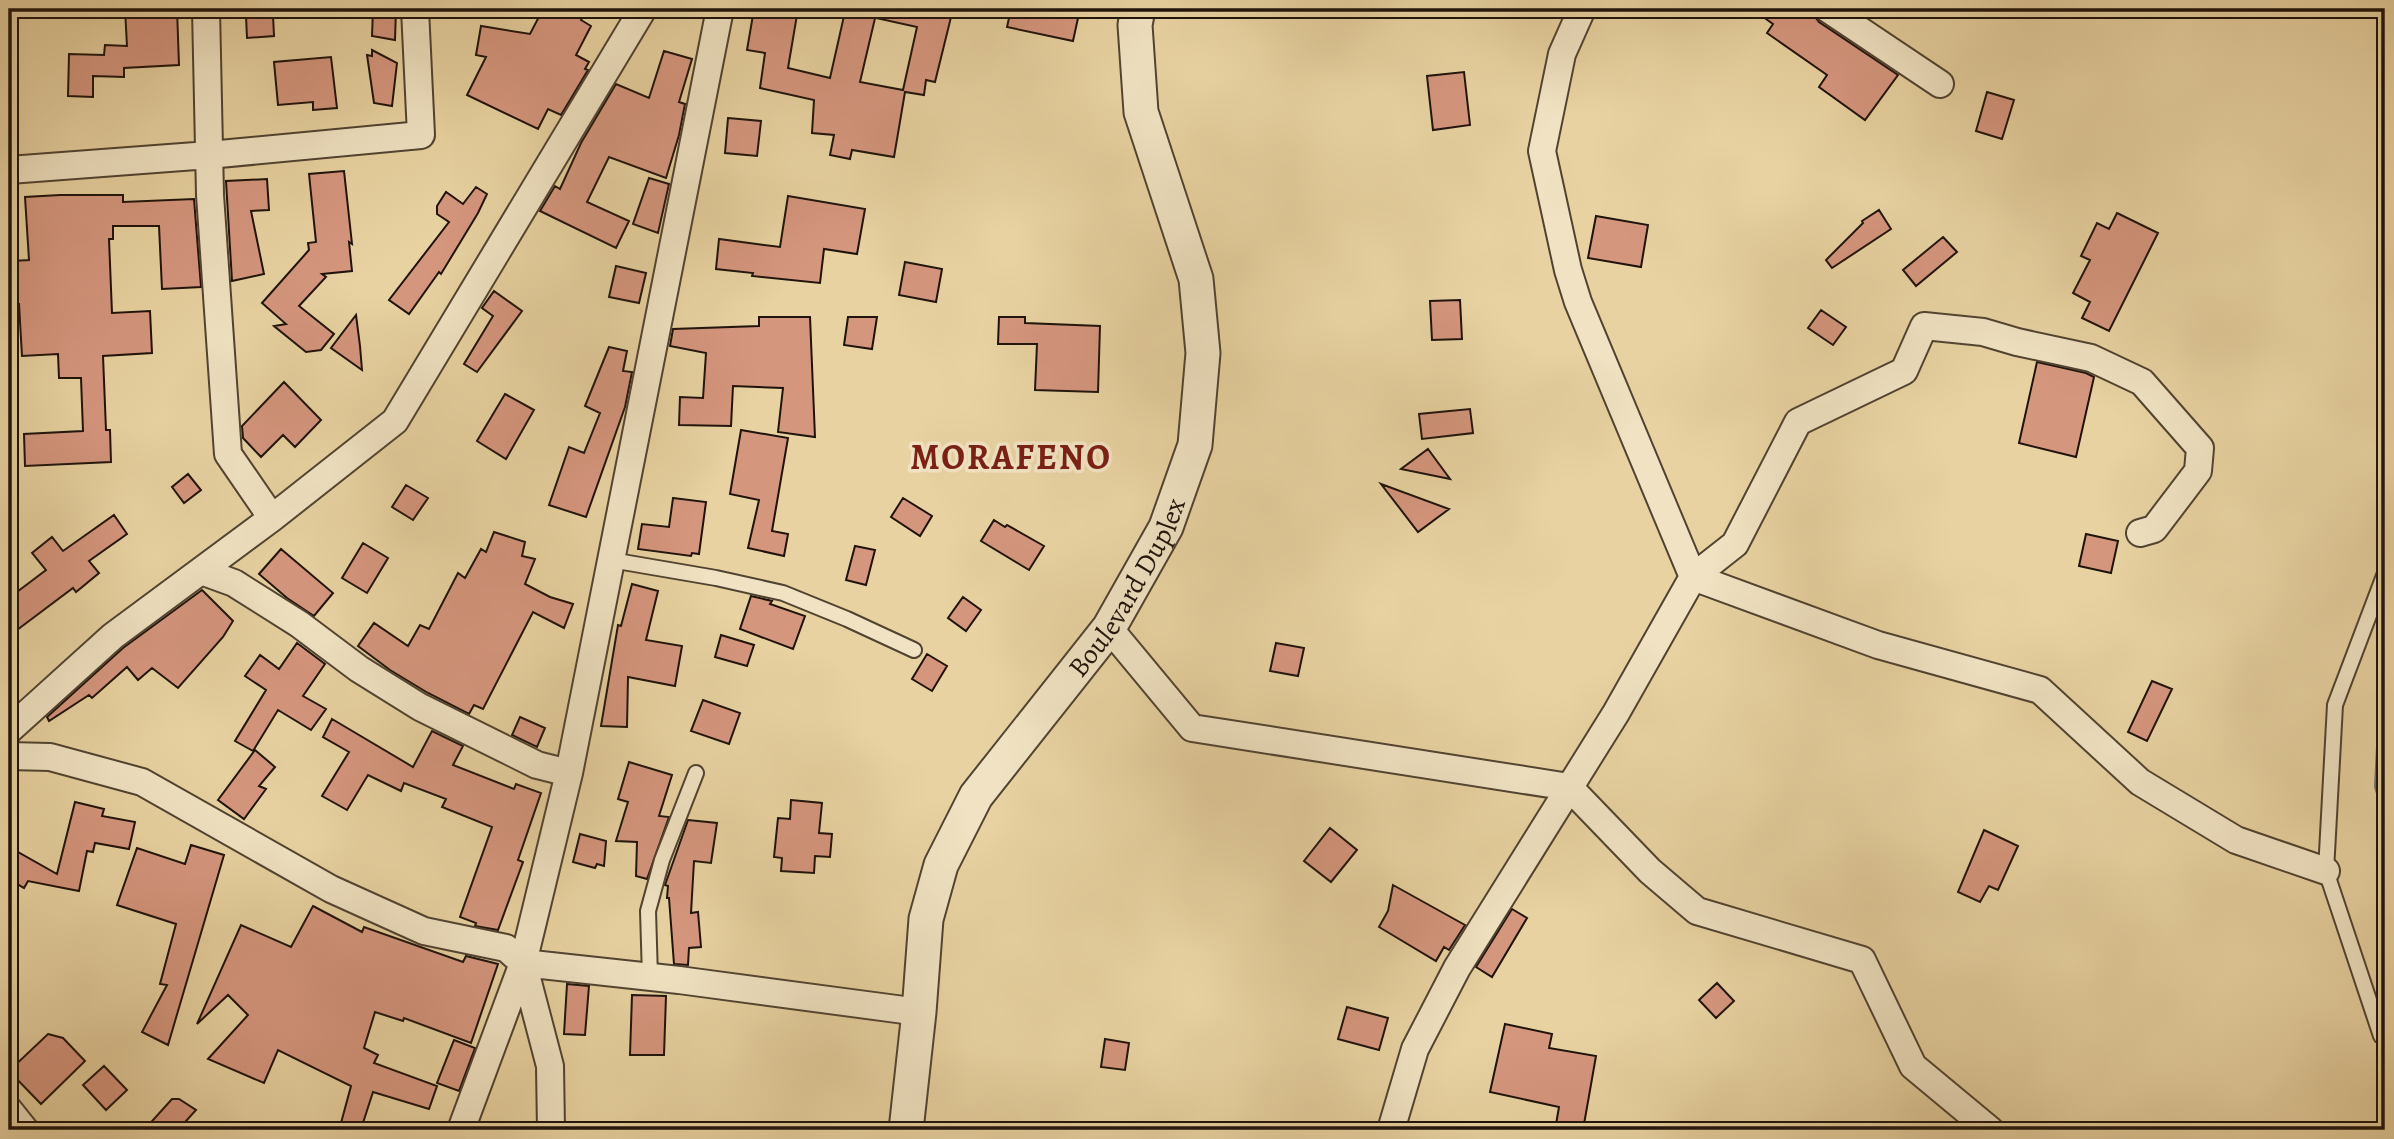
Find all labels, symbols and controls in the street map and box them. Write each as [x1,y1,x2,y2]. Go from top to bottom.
district label: MORAFENO [910,433,1112,481]
street label: Boulevard Duplex [1059,492,1195,685]

